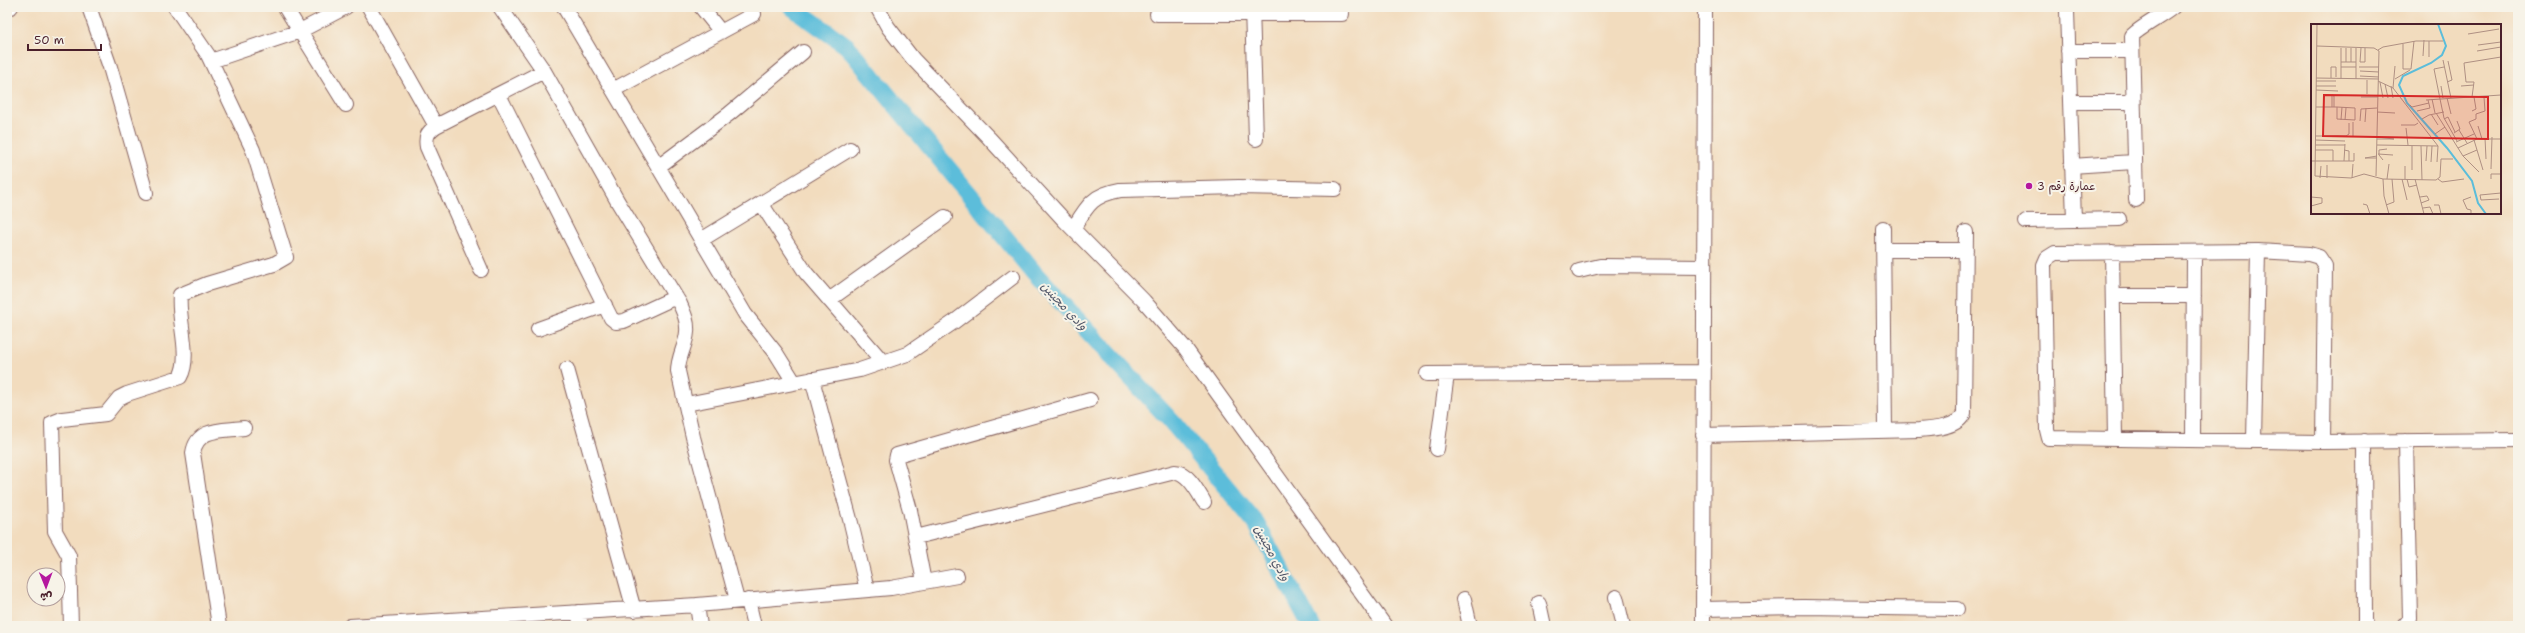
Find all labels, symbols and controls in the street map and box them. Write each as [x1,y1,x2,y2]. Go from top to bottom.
inset map [2311,24,2501,214]
scale bar [28,26,101,52]
text: 50 m [34,32,64,48]
place label: عمارة رقم 3 [2037,179,2096,195]
marker: عمارة رقم 3 [2024,181,2034,191]
water label: وادي مجينين [1037,278,1091,335]
water label: وادي مجينين [1250,522,1294,585]
north arrow [26,567,66,607]
text: ش [40,589,52,604]

